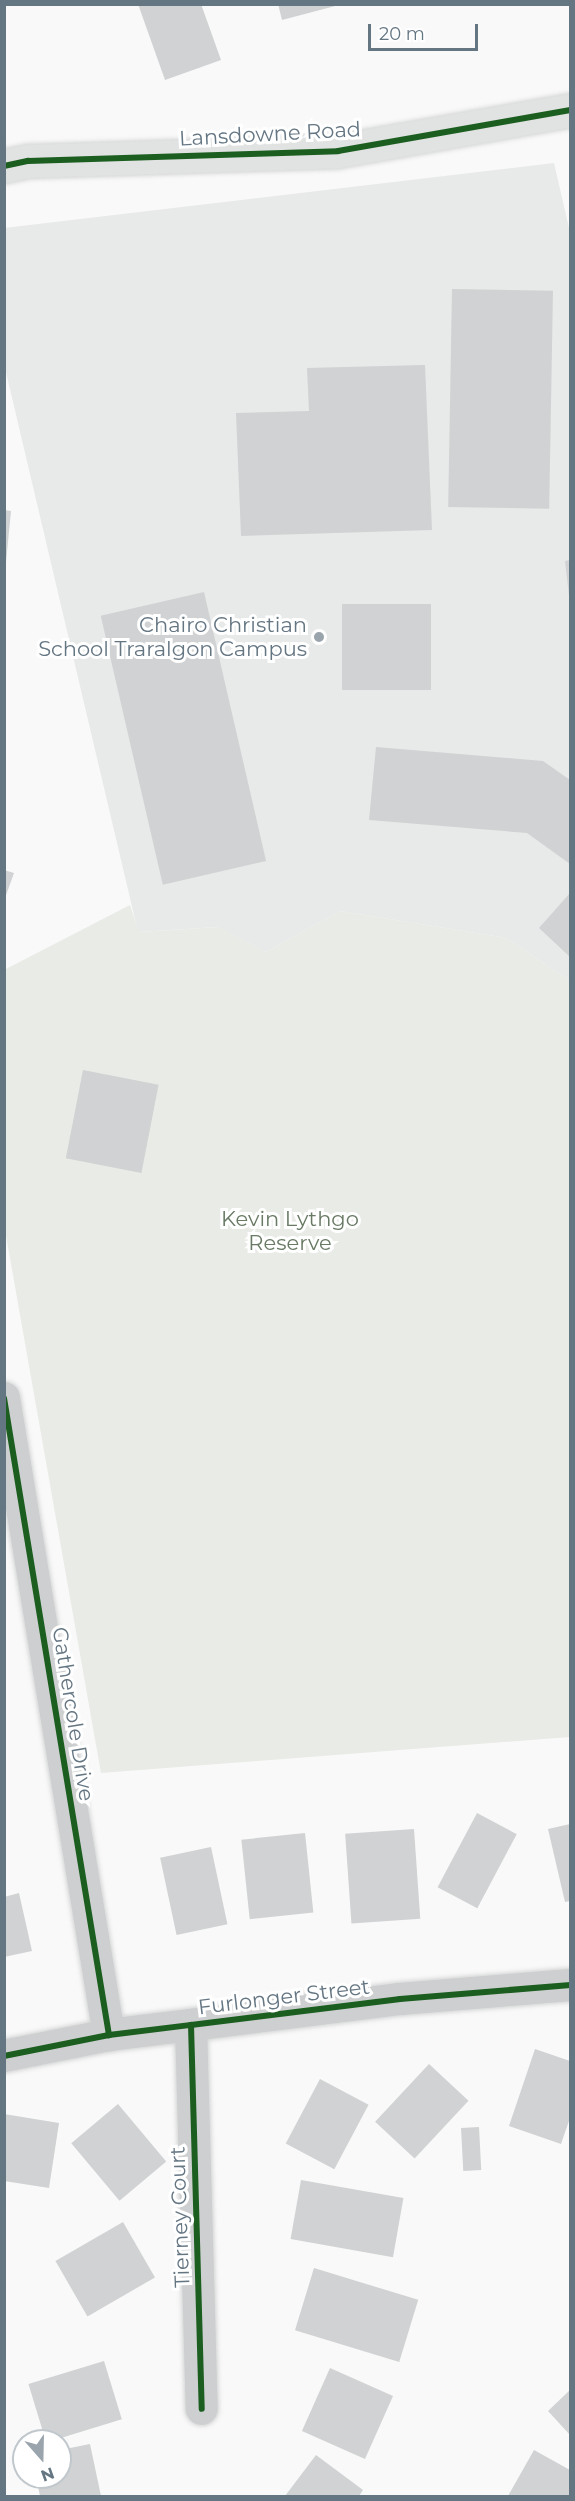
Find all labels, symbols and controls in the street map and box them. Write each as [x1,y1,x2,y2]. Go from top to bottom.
scale bar [371,12,480,50]
text: 20 m [379,23,425,45]
street label: Lansdowne Road [178,117,362,151]
place label: Chairo Christian School Traralgon Campus [38,612,307,662]
marker: Chairo Christian School Traralgon Campus [312,630,326,644]
park label: Kevin Lythgo Reserve [221,1206,359,1256]
street label: Gathercole Drive [47,1625,99,1803]
street label: Furlonger Street [197,1974,371,2020]
street label: Tierney Court [165,2146,195,2288]
north arrow [12,2429,72,2489]
text: N [38,2463,57,2486]

